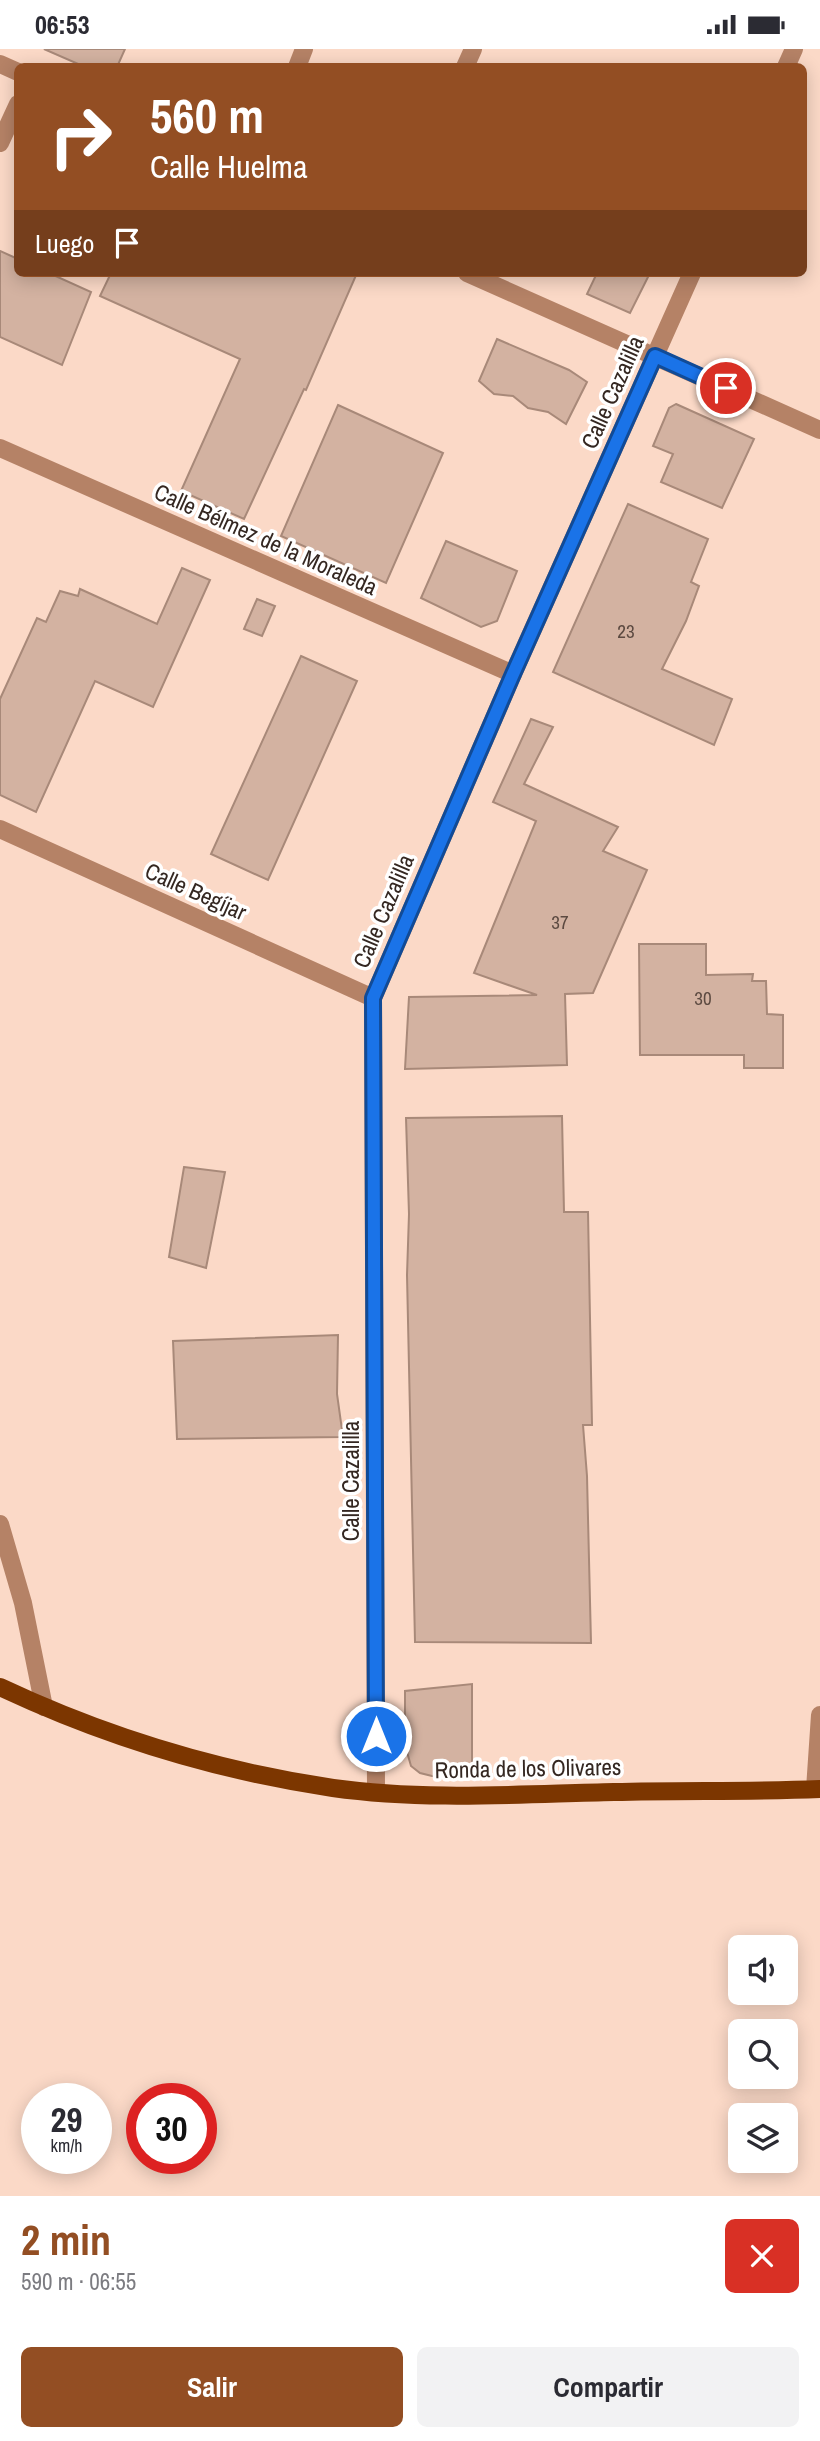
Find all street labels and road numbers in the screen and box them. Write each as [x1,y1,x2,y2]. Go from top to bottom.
street label: Calle Cazalilla [573,330,651,453]
street label: Calle Bélmez de la Moraleda [150,476,383,602]
street label: Calle Cazalilla [345,849,421,973]
street label: Calle Begíjar [140,855,252,927]
street label: Calle Cazalilla [335,1420,366,1541]
street label: Ronda de los Olivares [434,1751,622,1785]

